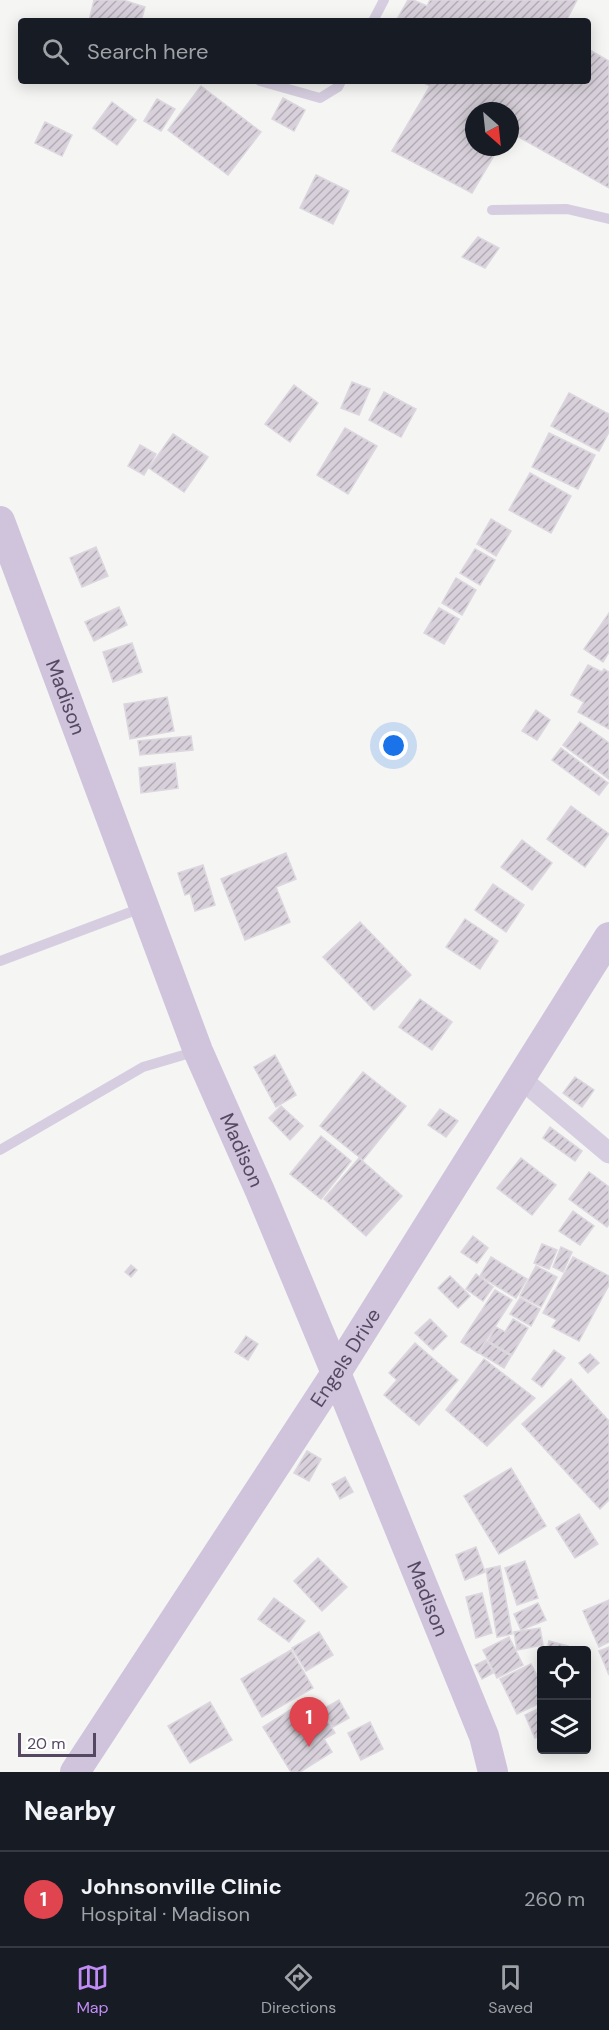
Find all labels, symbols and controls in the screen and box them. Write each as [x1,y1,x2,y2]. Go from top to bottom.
search box [18,18,591,84]
icon: search [39,35,72,68]
text: Search here [87,37,208,66]
north arrow [465,102,519,156]
street label: Madison [40,656,92,738]
your location [379,731,408,760]
street label: Madison [214,1109,270,1191]
street label: Engels Drive [304,1303,386,1412]
street label: Madison [401,1558,455,1640]
map controls [537,1646,591,1754]
button: locate [537,1646,591,1700]
pin: 1 [290,1698,328,1747]
button: layers [537,1700,591,1754]
scale bar [18,1730,96,1758]
text: 20 m [27,1733,66,1754]
text: Nearby [24,1794,116,1828]
text: Johnsonville Clinic [81,1872,282,1901]
text: 1 [40,1886,47,1912]
text: 260 m [524,1886,585,1912]
text: Hospital · Madison [81,1901,250,1927]
tab: Map [76,1961,109,2018]
tab: Directions [261,1961,336,2018]
tab: Saved [488,1961,533,2018]

